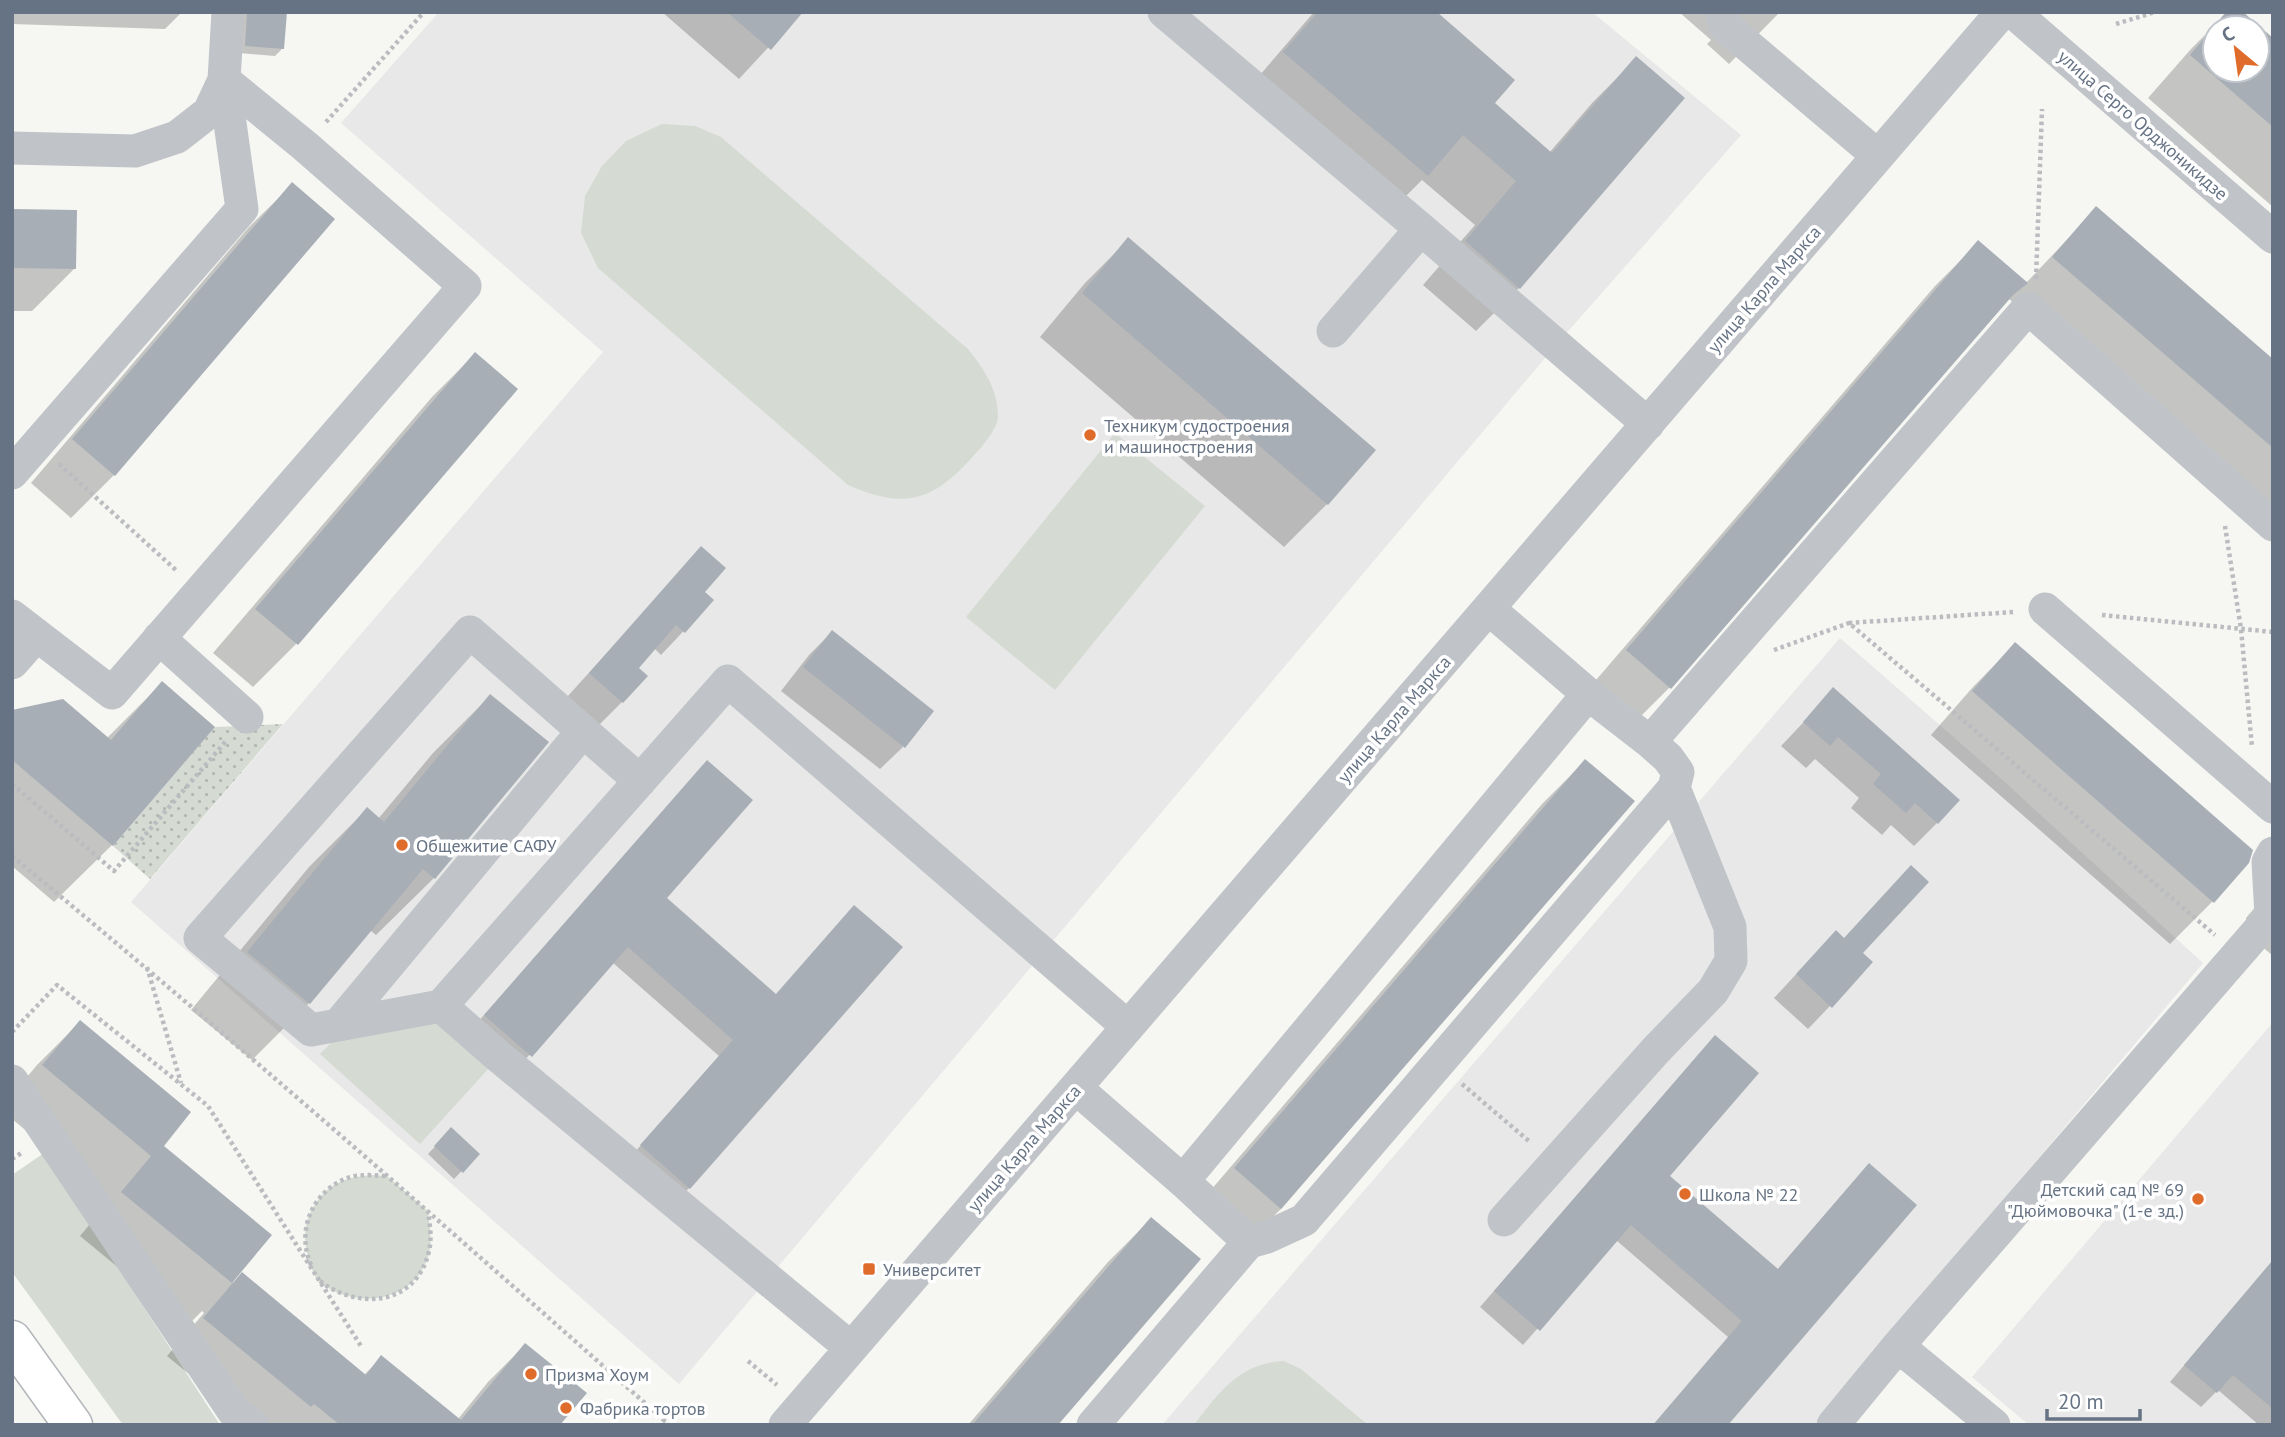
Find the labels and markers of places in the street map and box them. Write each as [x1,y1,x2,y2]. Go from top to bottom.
place label: Техникум судостроения и машиностроения [1104,414,1290,458]
marker: Техникум судостроения и машиностроения [1082,427,1098,443]
place label: Общежитие САФУ [416,834,557,857]
marker: Общежитие САФУ [394,837,410,853]
place label: Детский сад № 69 "Дюймовочка" (1-е зд.) [2007,1178,2184,1222]
place label: Школа № 22 [1699,1183,1798,1206]
marker: Школа № 22 [1677,1186,1693,1202]
marker: Детский сад № 69 "Дюймовочка" (1-е зд.) [2190,1191,2206,1207]
place label: Университет [883,1258,981,1281]
marker: Университет [861,1261,877,1277]
place label: Призма Хоум [545,1363,649,1386]
marker: Призма Хоум [523,1366,539,1382]
place label: Фабрика тортов [580,1397,706,1420]
marker: Фабрика тортов [558,1400,574,1416]

